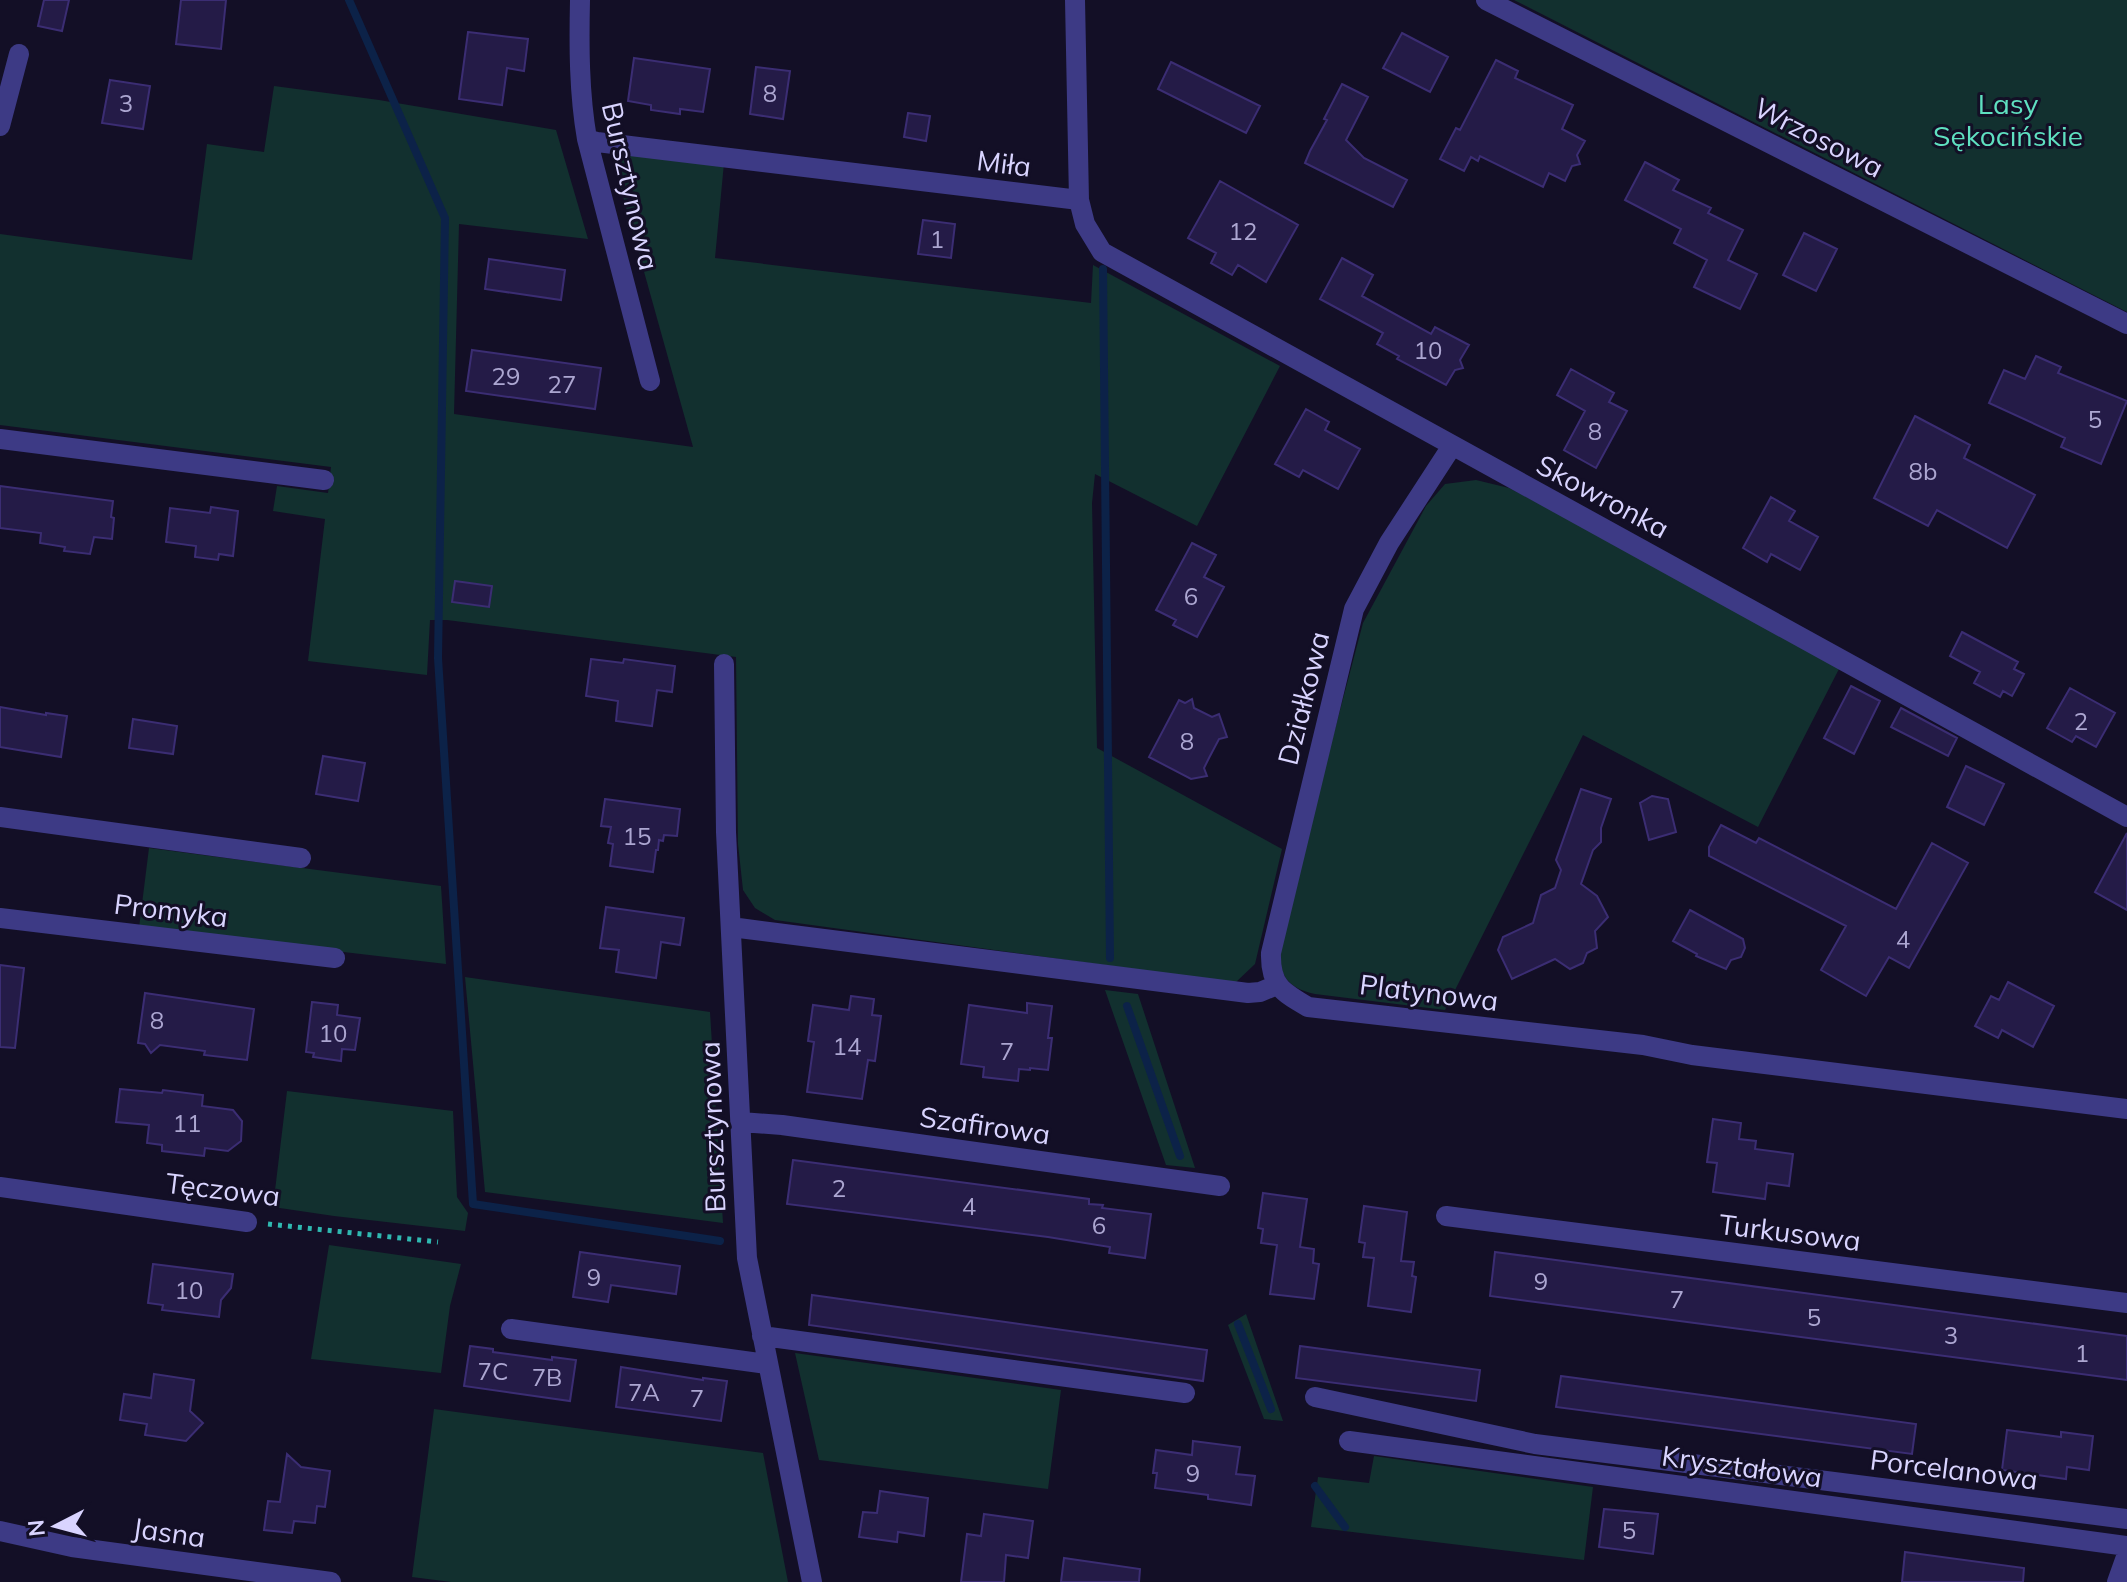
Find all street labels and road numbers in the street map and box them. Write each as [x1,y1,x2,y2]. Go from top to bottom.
street label: Wrzosowa [1748,90,1890,184]
street label: Bursztynowa [595,99,667,273]
street label: Miła [975,142,1033,184]
street label: Skowronka [1531,446,1675,546]
street label: Działkowa [1270,628,1336,768]
street label: Promyka [112,886,230,934]
street label: Platynowa [1358,966,1500,1018]
street label: Bursztynowa [692,1041,732,1213]
street label: Szafirowa [918,1099,1052,1151]
street label: Tęczowa [164,1165,282,1213]
street label: Turkusowa [1717,1206,1863,1258]
street label: Kryształowa [1660,1437,1824,1495]
street label: Porcelanowa [1868,1441,2040,1497]
street label: Jasna [130,1510,208,1554]

